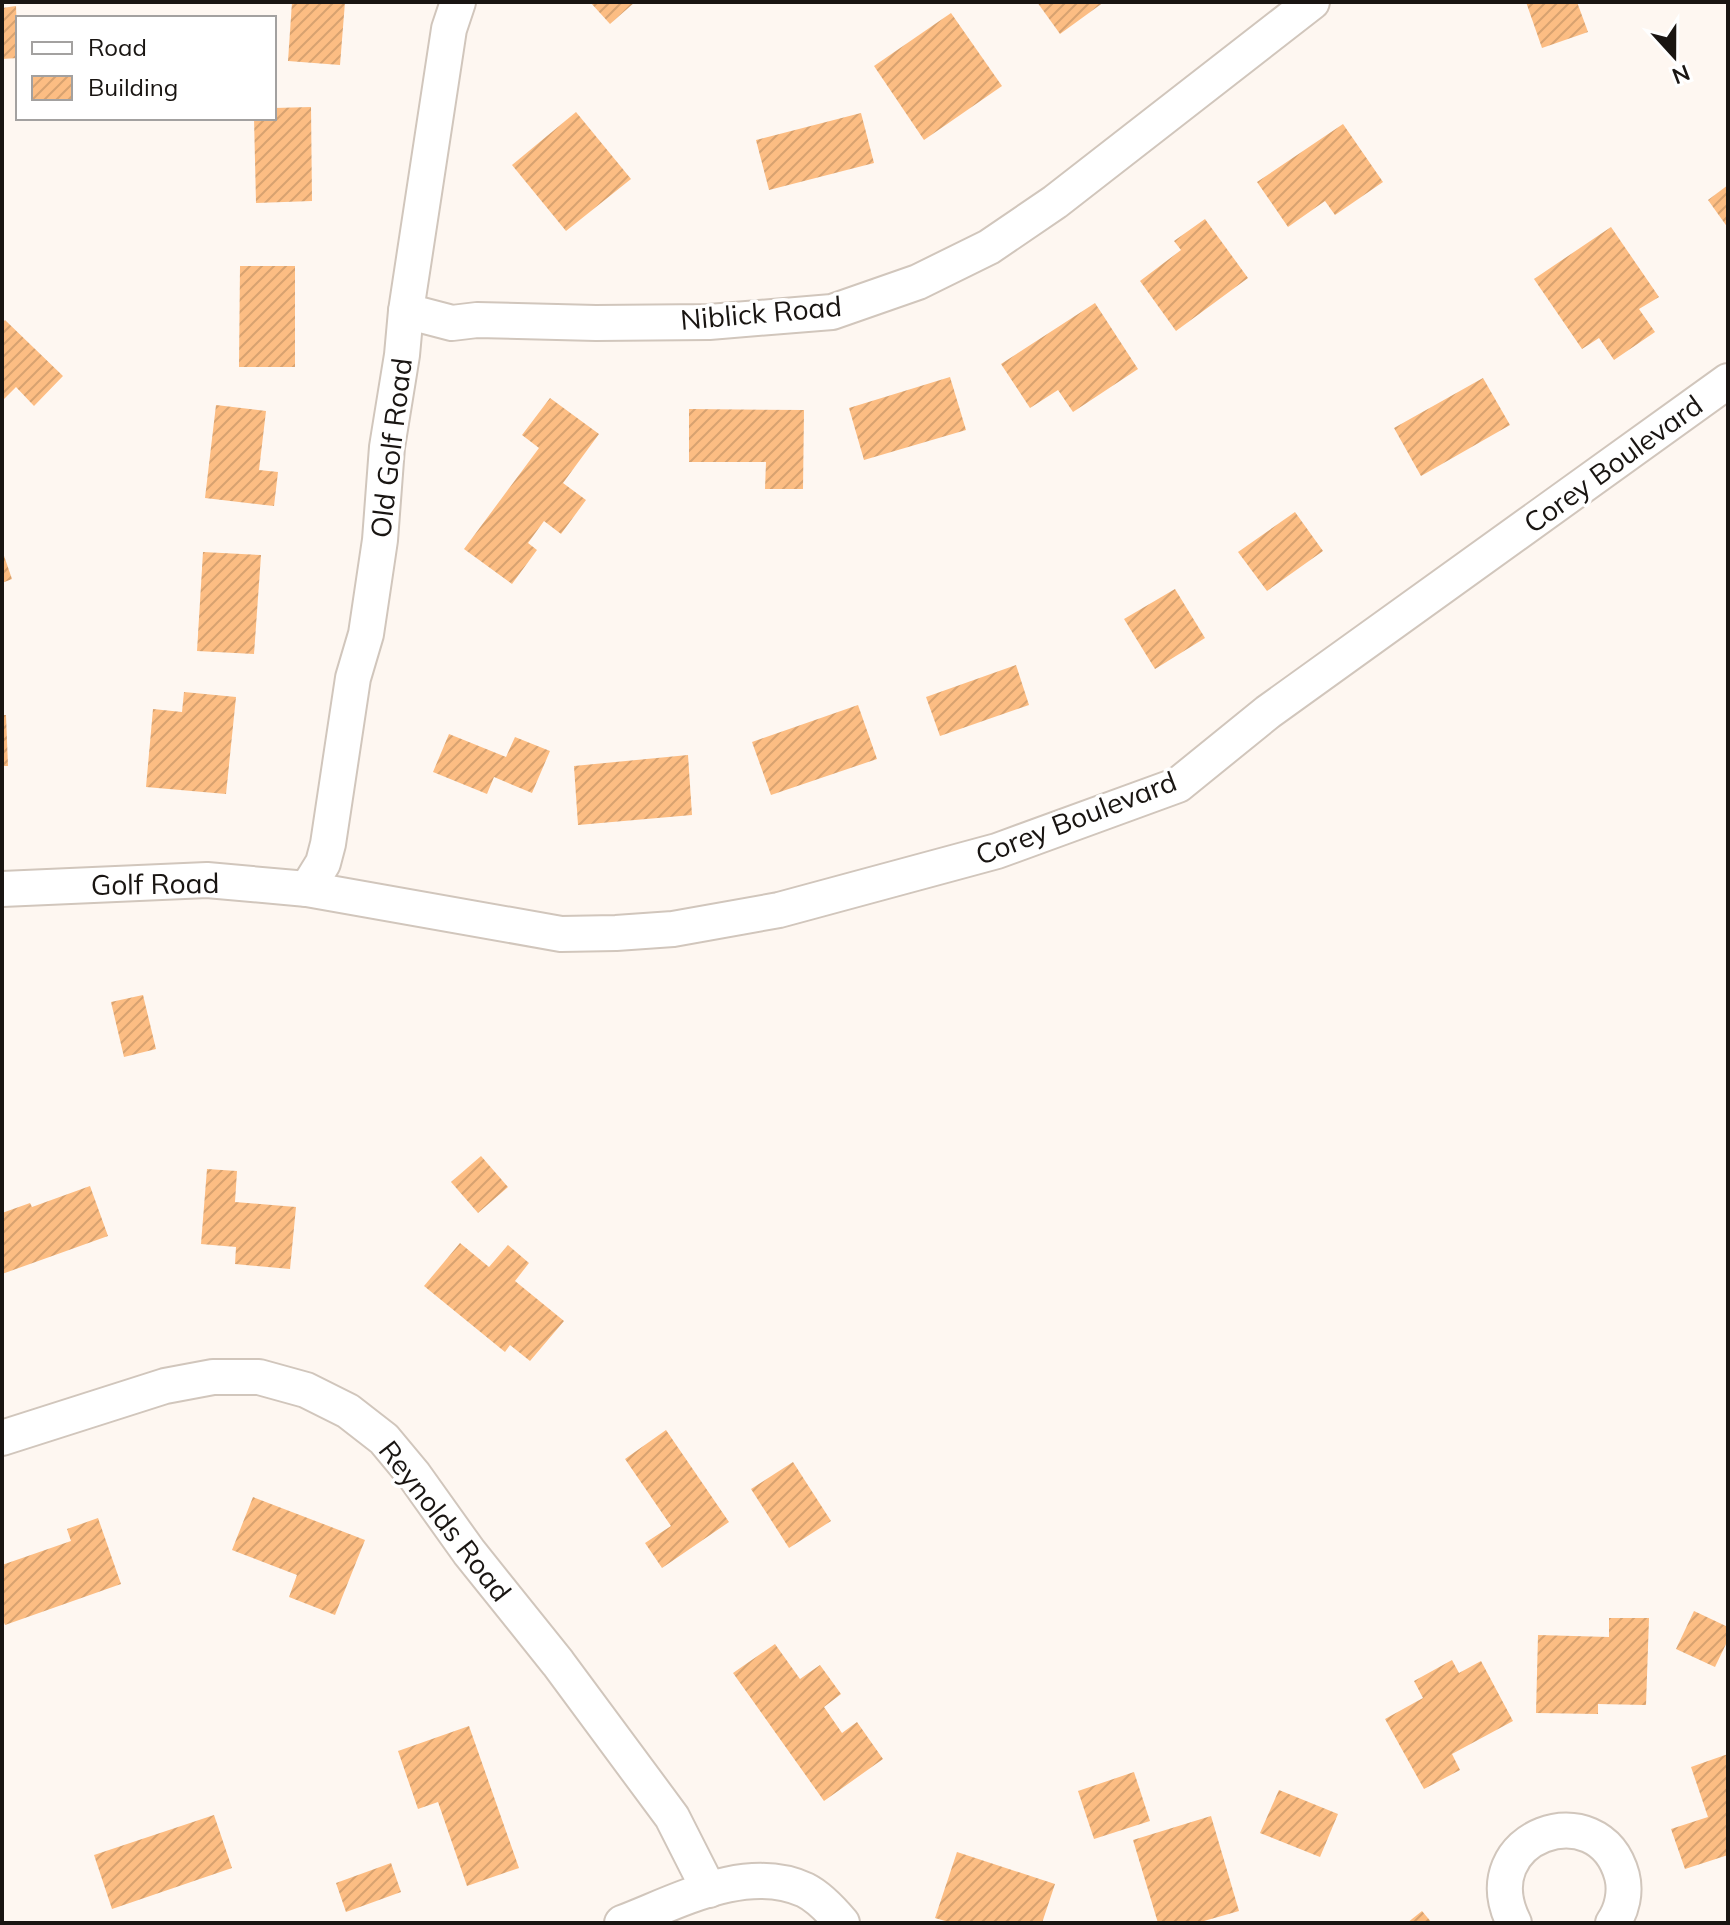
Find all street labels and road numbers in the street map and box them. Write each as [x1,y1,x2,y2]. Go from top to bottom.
street label: Niblick Road [679,288,843,337]
street label: Old Golf Road [362,356,419,540]
street label: Corey Boulevard [1516,387,1709,540]
street label: Corey Boulevard [970,763,1181,872]
street label: Golf Road [90,865,220,902]
street label: Reynolds Road [372,1433,519,1608]

